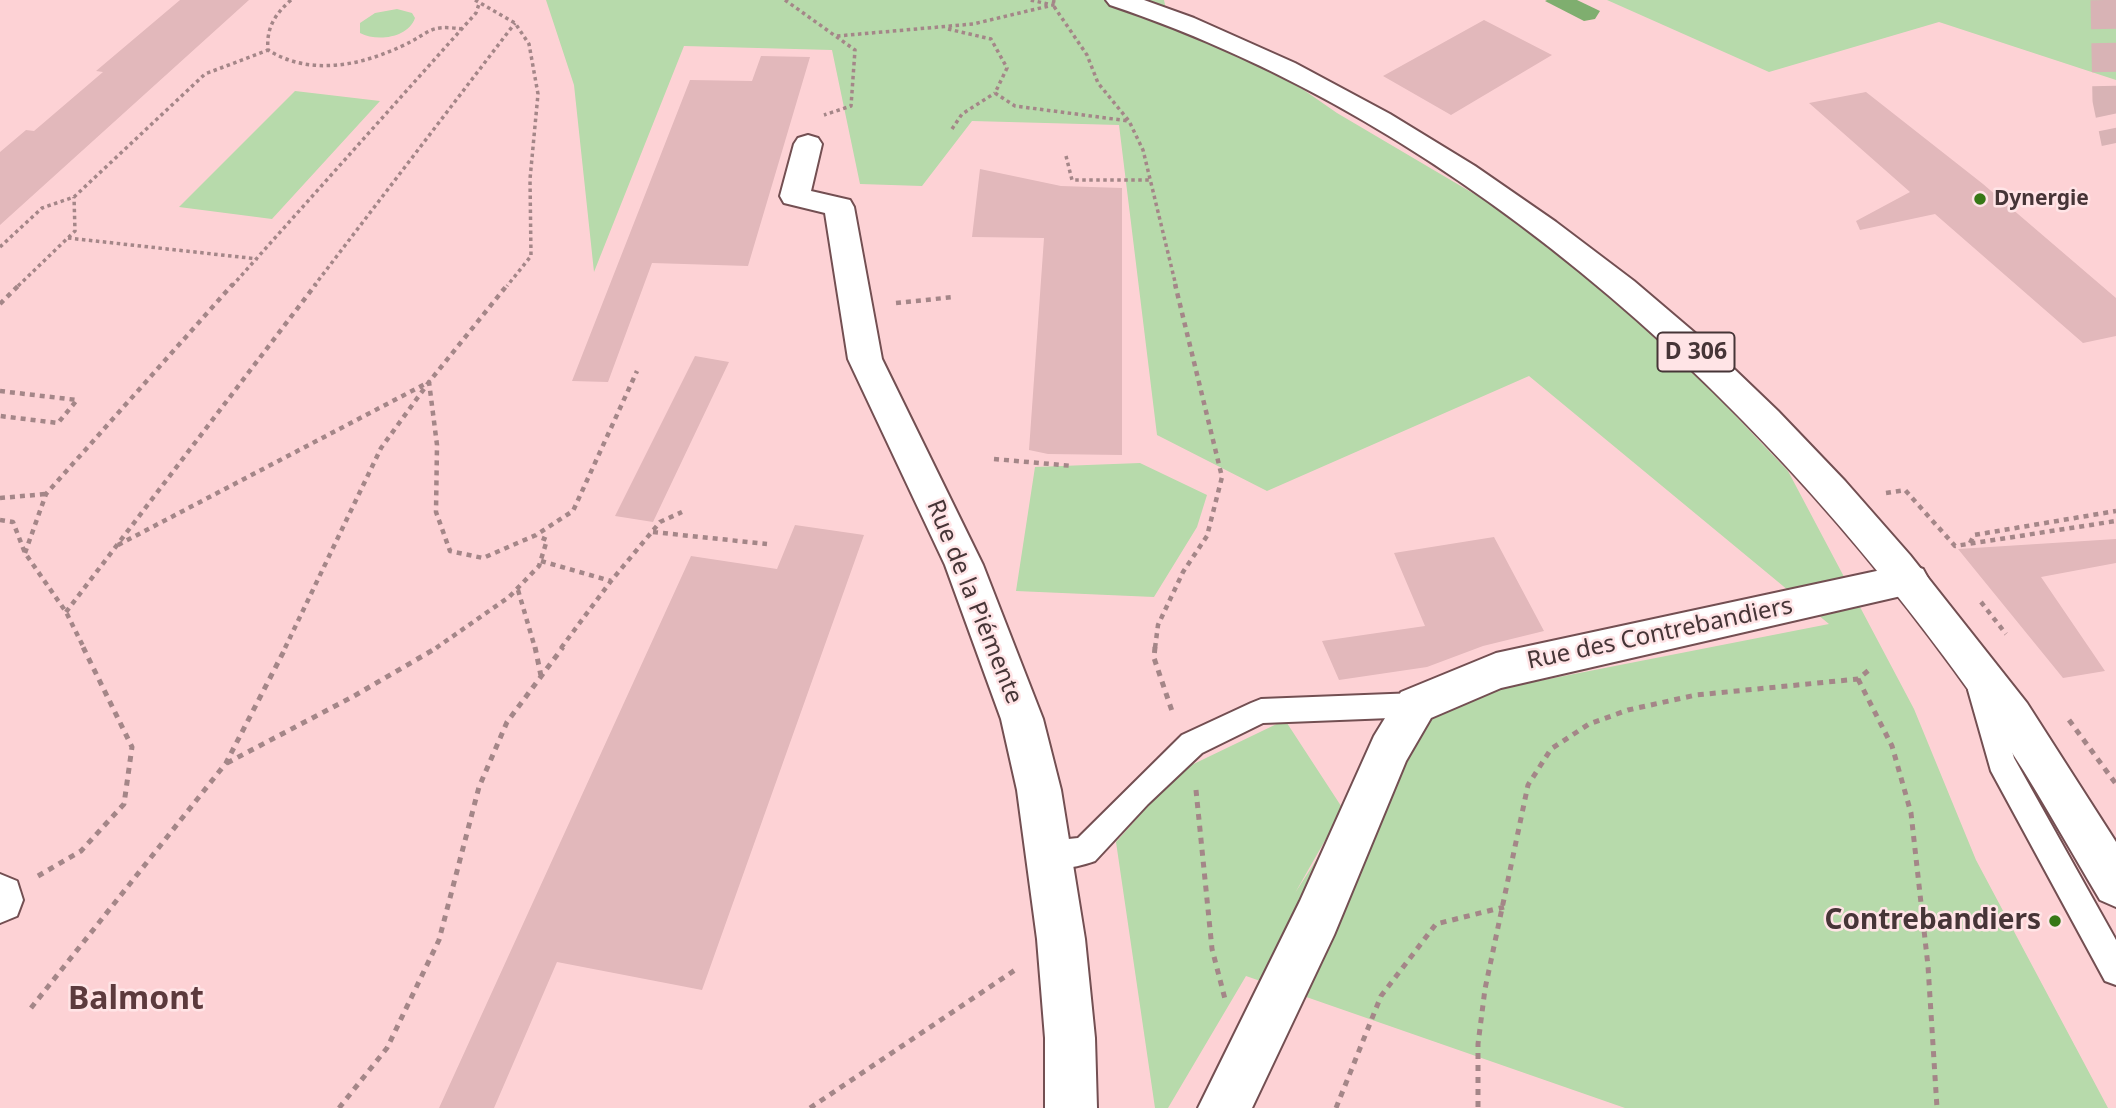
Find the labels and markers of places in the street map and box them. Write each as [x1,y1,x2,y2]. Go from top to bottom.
place label: Dynergie [1994,186,2089,212]
marker: Dynergie [1972,191,1988,207]
place label: Contrebandiers [1824,904,2041,938]
marker: Contrebandiers [2047,913,2063,929]

